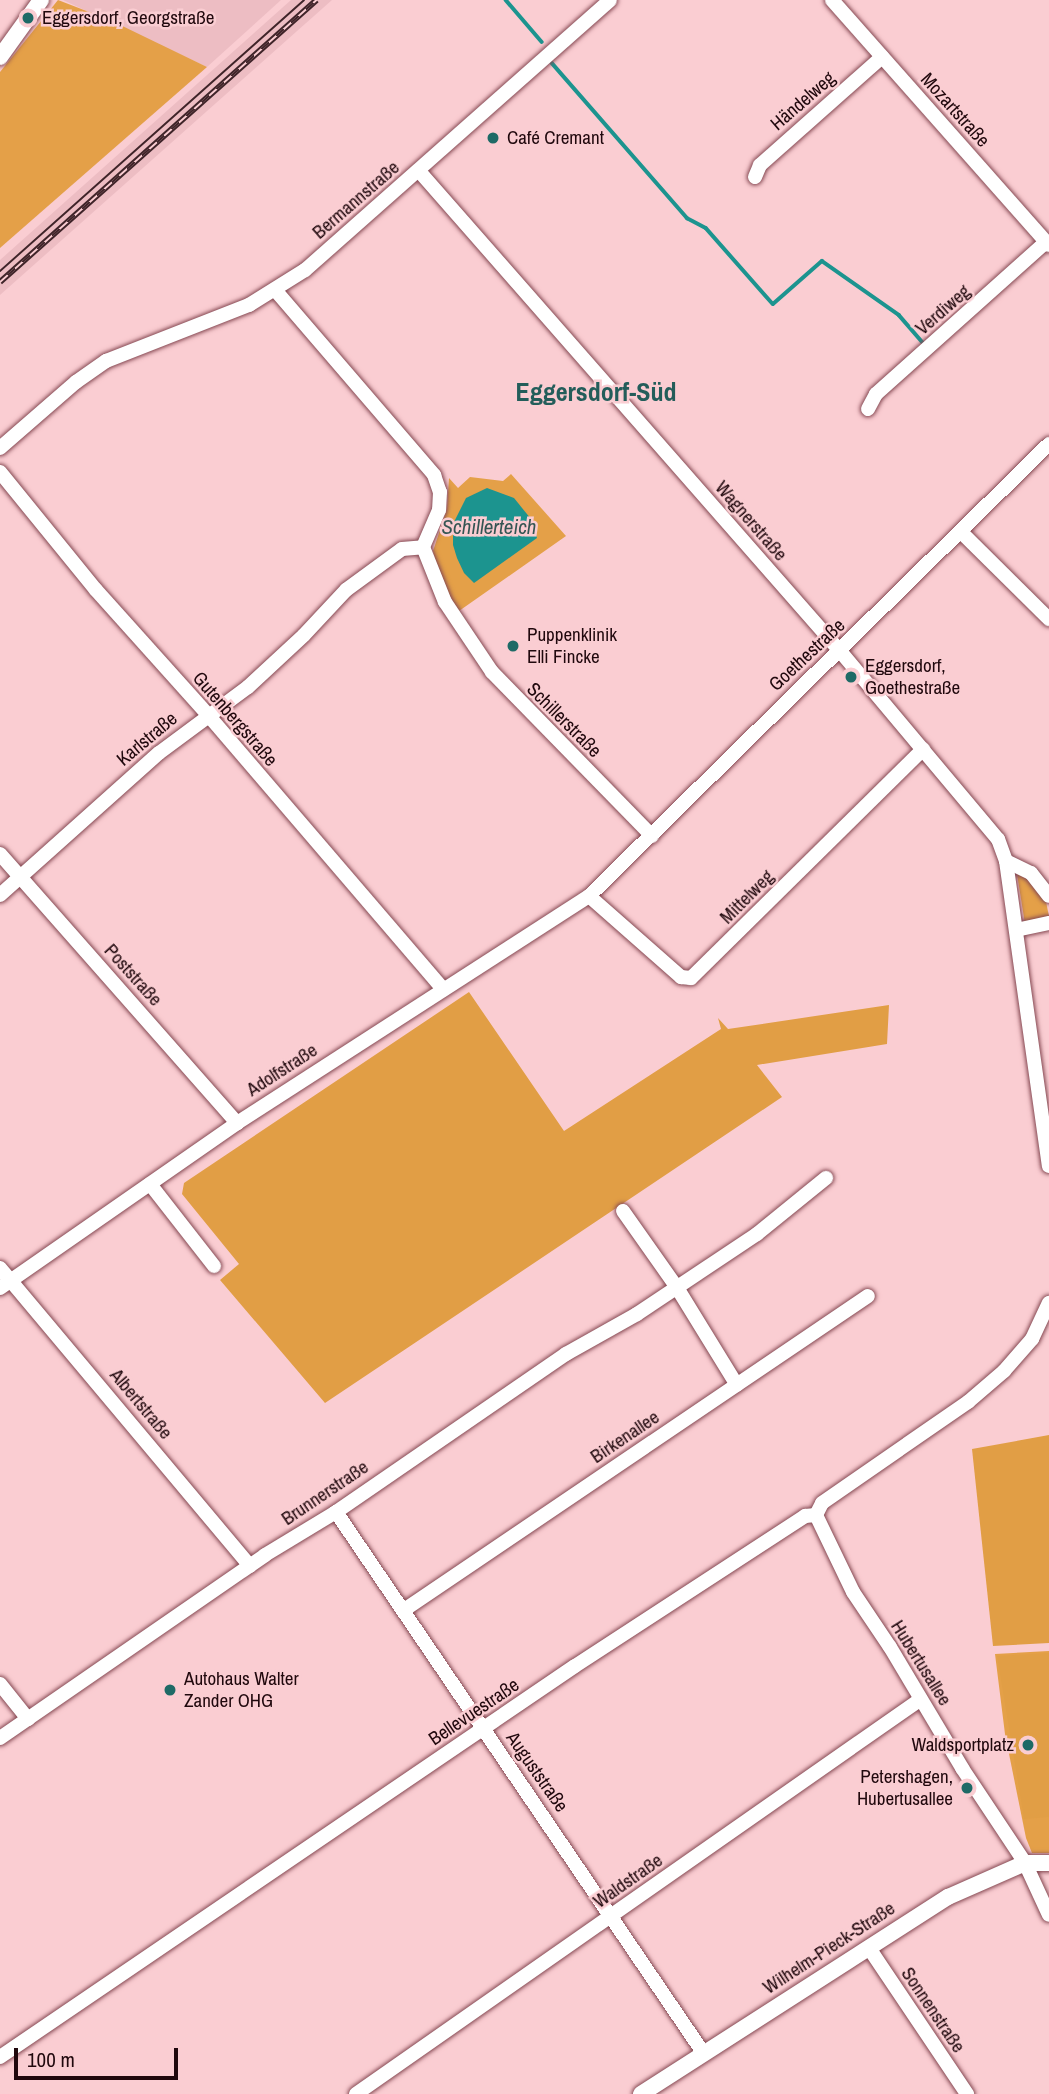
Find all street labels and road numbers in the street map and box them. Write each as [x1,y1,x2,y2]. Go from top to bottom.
street label: Händelweg [766,67,840,135]
street label: Mozartstraße [916,68,994,152]
street label: Bermannstraße [308,156,404,244]
street label: Verdiweg [911,280,975,340]
street label: Wagnerstraße [710,476,792,566]
street label: Goethestraße [764,614,850,696]
street label: Gutenbergstraße [188,667,282,771]
street label: Schillerstraße [522,678,606,762]
street label: Karlstraße [112,707,182,771]
street label: Mittelweg [715,865,779,929]
street label: Poststraße [99,939,167,1011]
street label: Adolfstraße [242,1039,322,1101]
street label: Albertstraße [105,1364,177,1444]
street label: Birkenallee [586,1406,664,1468]
street label: Brunnerstraße [277,1456,373,1530]
street label: Hubertusallee [886,1616,956,1710]
street label: Bellevuestraße [425,1673,523,1751]
street label: Auguststraße [501,1728,573,1816]
street label: Waldstraße [589,1849,667,1913]
street label: Wilhelm-Pieck-Straße [759,1897,899,1999]
street label: Sonnenstraße [896,1963,970,2057]

